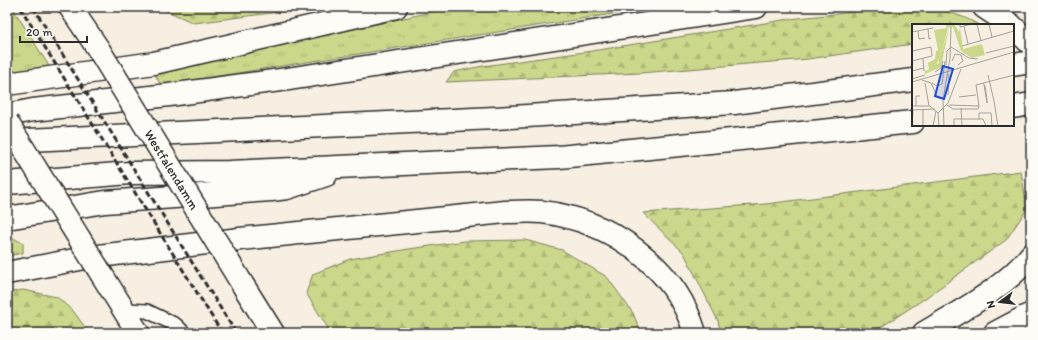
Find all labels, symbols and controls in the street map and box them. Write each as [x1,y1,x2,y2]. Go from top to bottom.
scale bar [20,18,87,44]
inset map [912,24,1014,126]
text: 20 m [26,25,53,39]
street label: Westfalendamm [141,127,202,213]
north arrow [980,282,1020,322]
text: N [984,299,998,310]

